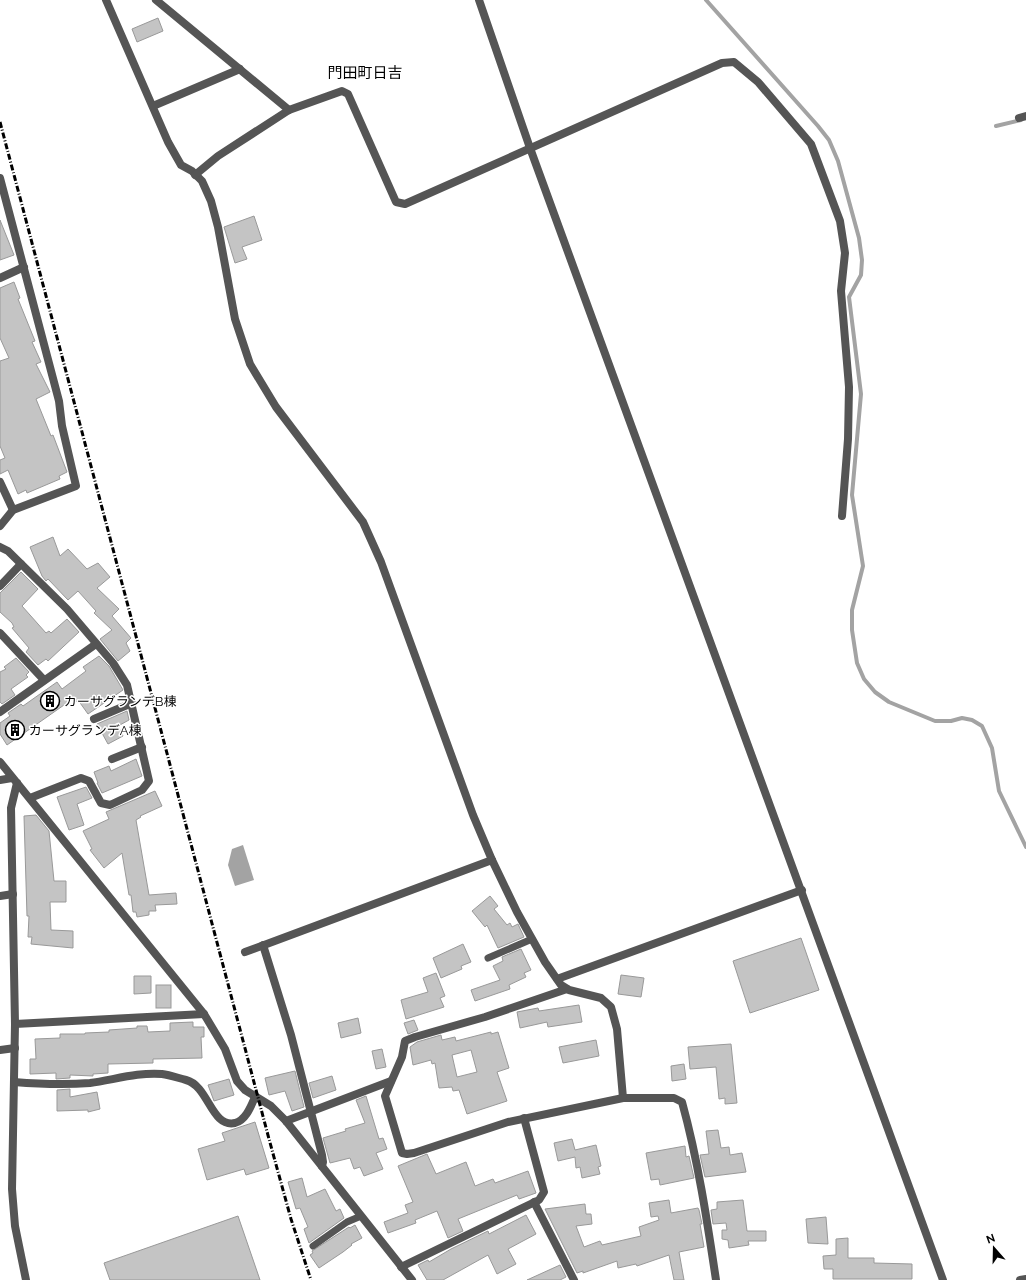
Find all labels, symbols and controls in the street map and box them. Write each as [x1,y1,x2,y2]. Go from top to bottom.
district label: 門田町日吉 [327,64,403,82]
building icon: カーサグランデB棟 [39,690,61,712]
place label: カーサグランデB棟 [64,694,176,709]
building icon: カーサグランデA棟 [4,719,26,741]
place label: カーサグランデA棟 [29,723,142,738]
north arrow [974,1228,1014,1268]
text: N [985,1232,997,1247]

